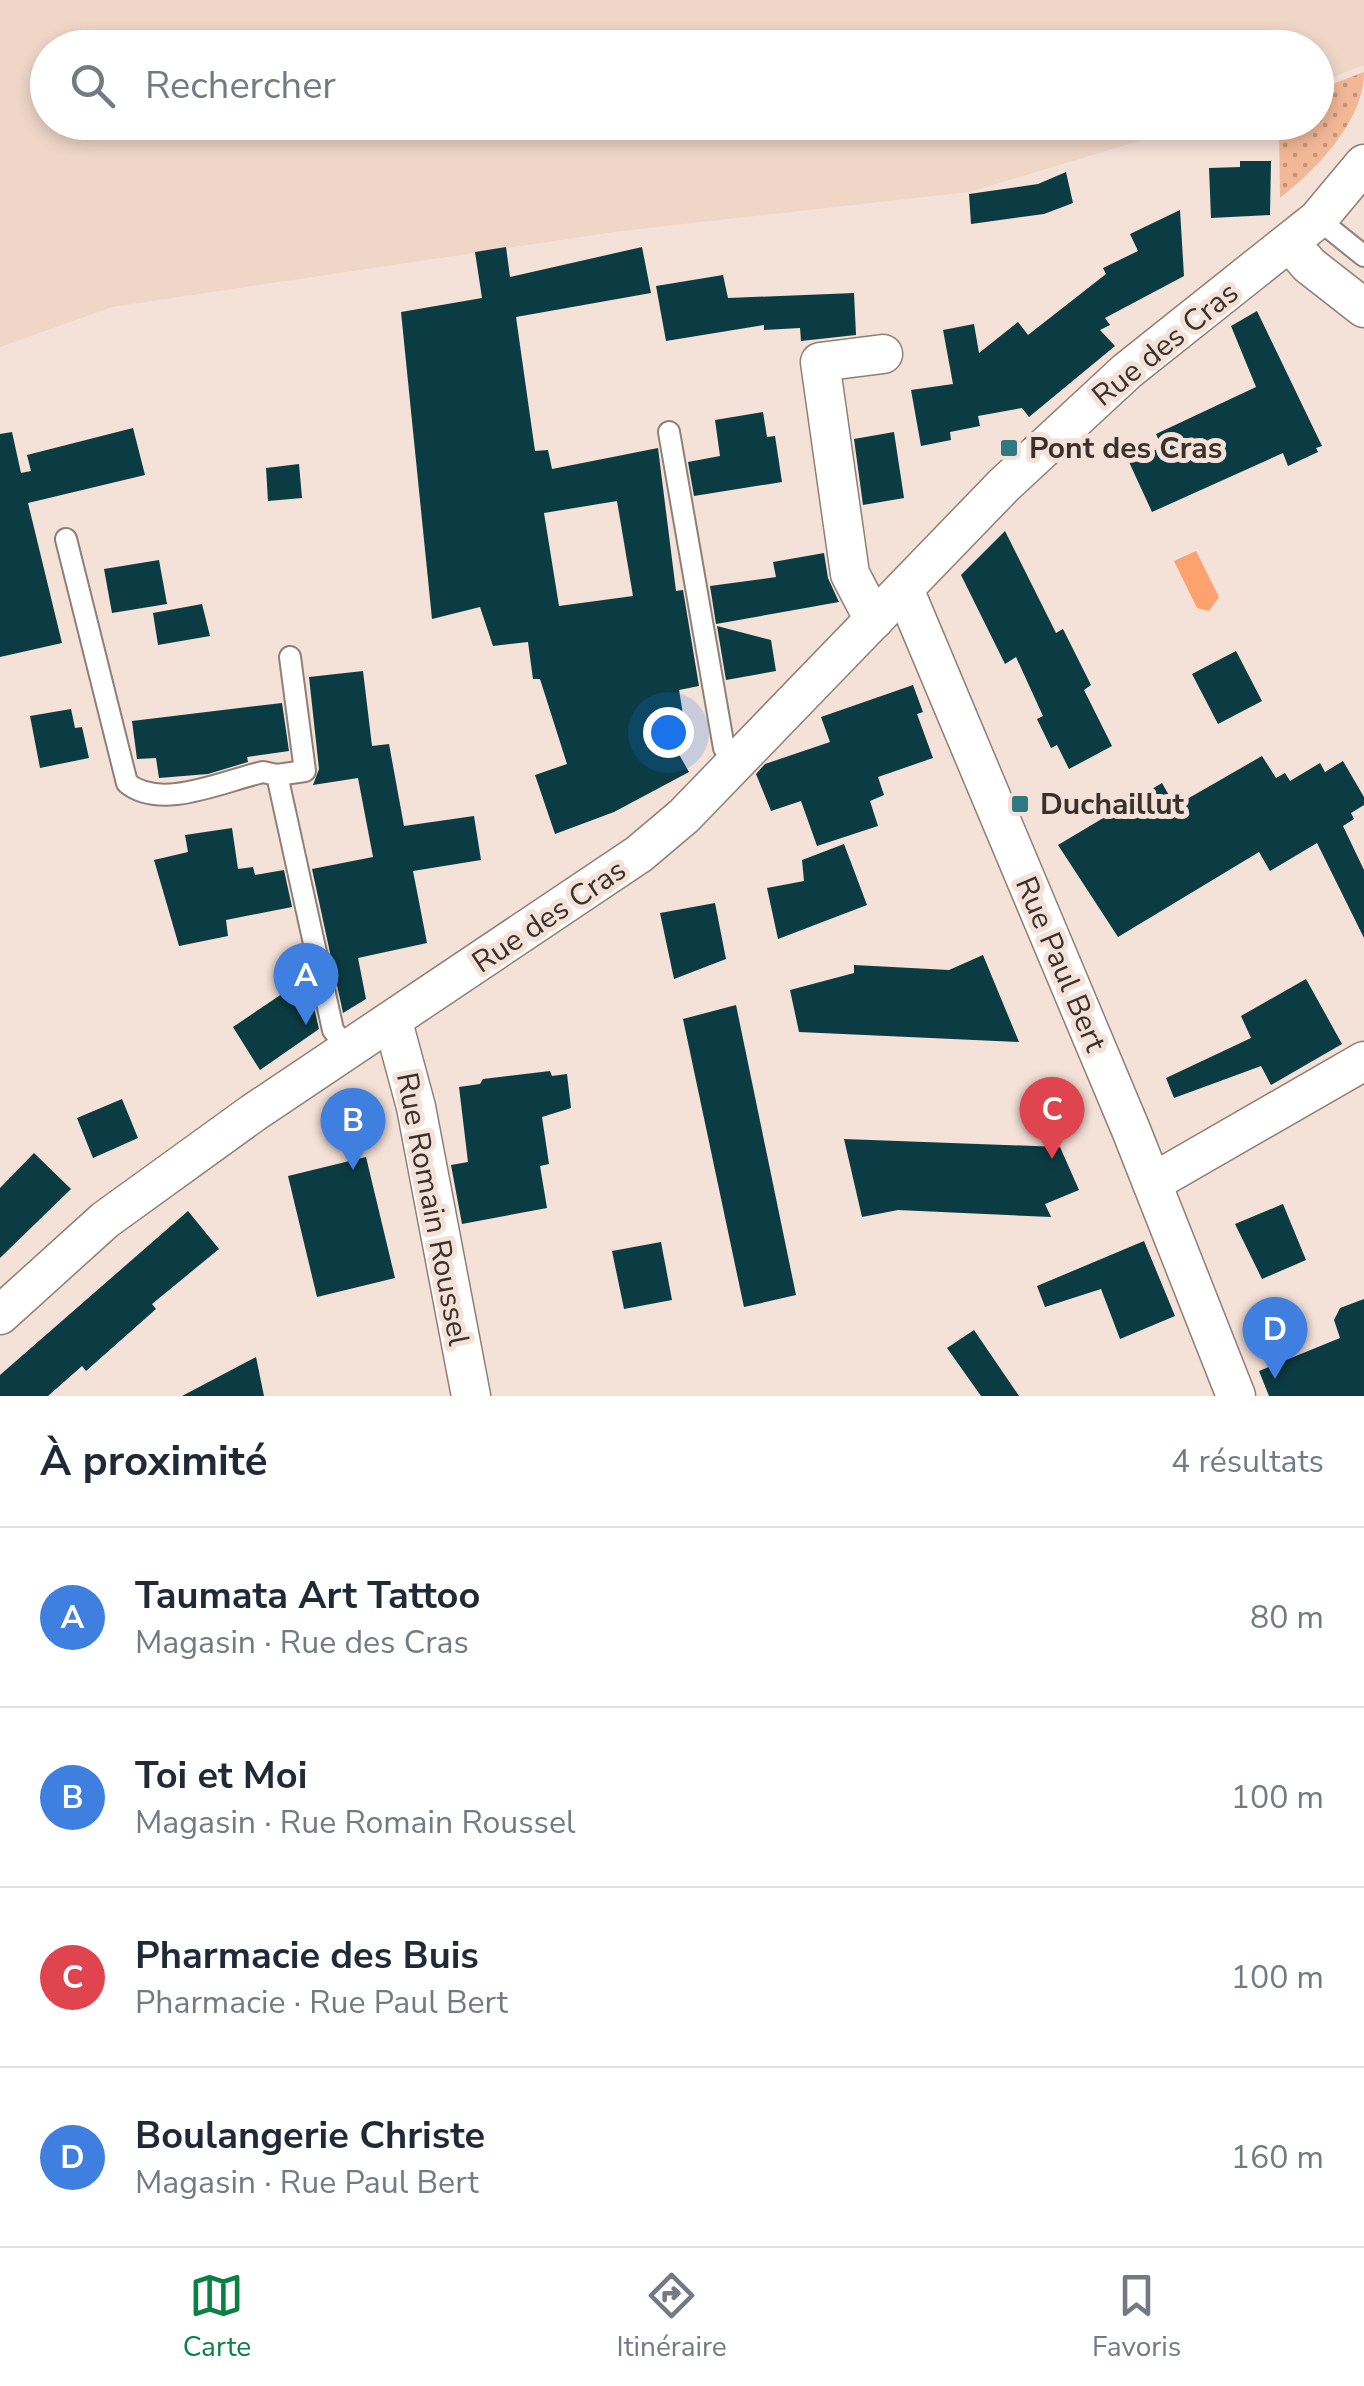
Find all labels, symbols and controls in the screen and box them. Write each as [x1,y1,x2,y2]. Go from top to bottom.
search box [30,30,1334,140]
icon: search [65,58,120,113]
text: Rechercher [145,60,336,111]
street label: Rue des Cras [1084,273,1247,416]
place label: Pont des Cras [1029,428,1222,469]
marker: Pont des Cras [998,437,1020,459]
your location [643,707,694,758]
place label: Duchaillut [1040,784,1185,825]
marker: Duchaillut [1009,793,1031,815]
street label: Rue des Cras [464,850,634,983]
street label: Rue Paul Bert [1005,870,1116,1058]
pin: A [274,942,338,1025]
street label: Rue Romain Roussel [386,1069,479,1349]
pin: C [1020,1076,1084,1159]
pin: B [320,1088,386,1170]
pin: D [1242,1296,1308,1379]
text: À proximité [40,1433,267,1490]
text: 4 résultats [1171,1440,1324,1483]
text: Taumata Art Tattoo [135,1570,480,1621]
text: A [61,1596,84,1639]
text: 80 m [1250,1596,1324,1639]
text: Magasin · Rue des Cras [135,1621,469,1664]
text: Toi et Moi [135,1750,307,1801]
text: B [61,1776,84,1819]
text: 100 m [1231,1776,1324,1819]
text: Magasin · Rue Romain Roussel [135,1801,575,1844]
text: Pharmacie des Buis [135,1930,479,1981]
text: C [62,1956,83,1999]
text: 100 m [1231,1956,1324,1999]
text: Pharmacie · Rue Paul Bert [135,1981,508,2024]
text: Boulangerie Christe [135,2110,485,2161]
text: D [60,2136,85,2179]
text: 160 m [1231,2136,1324,2179]
text: Magasin · Rue Paul Bert [135,2161,479,2204]
tab: Carte [183,2268,251,2366]
tab: Itinéraire [617,2268,727,2366]
tab: Favoris [1092,2268,1181,2366]

